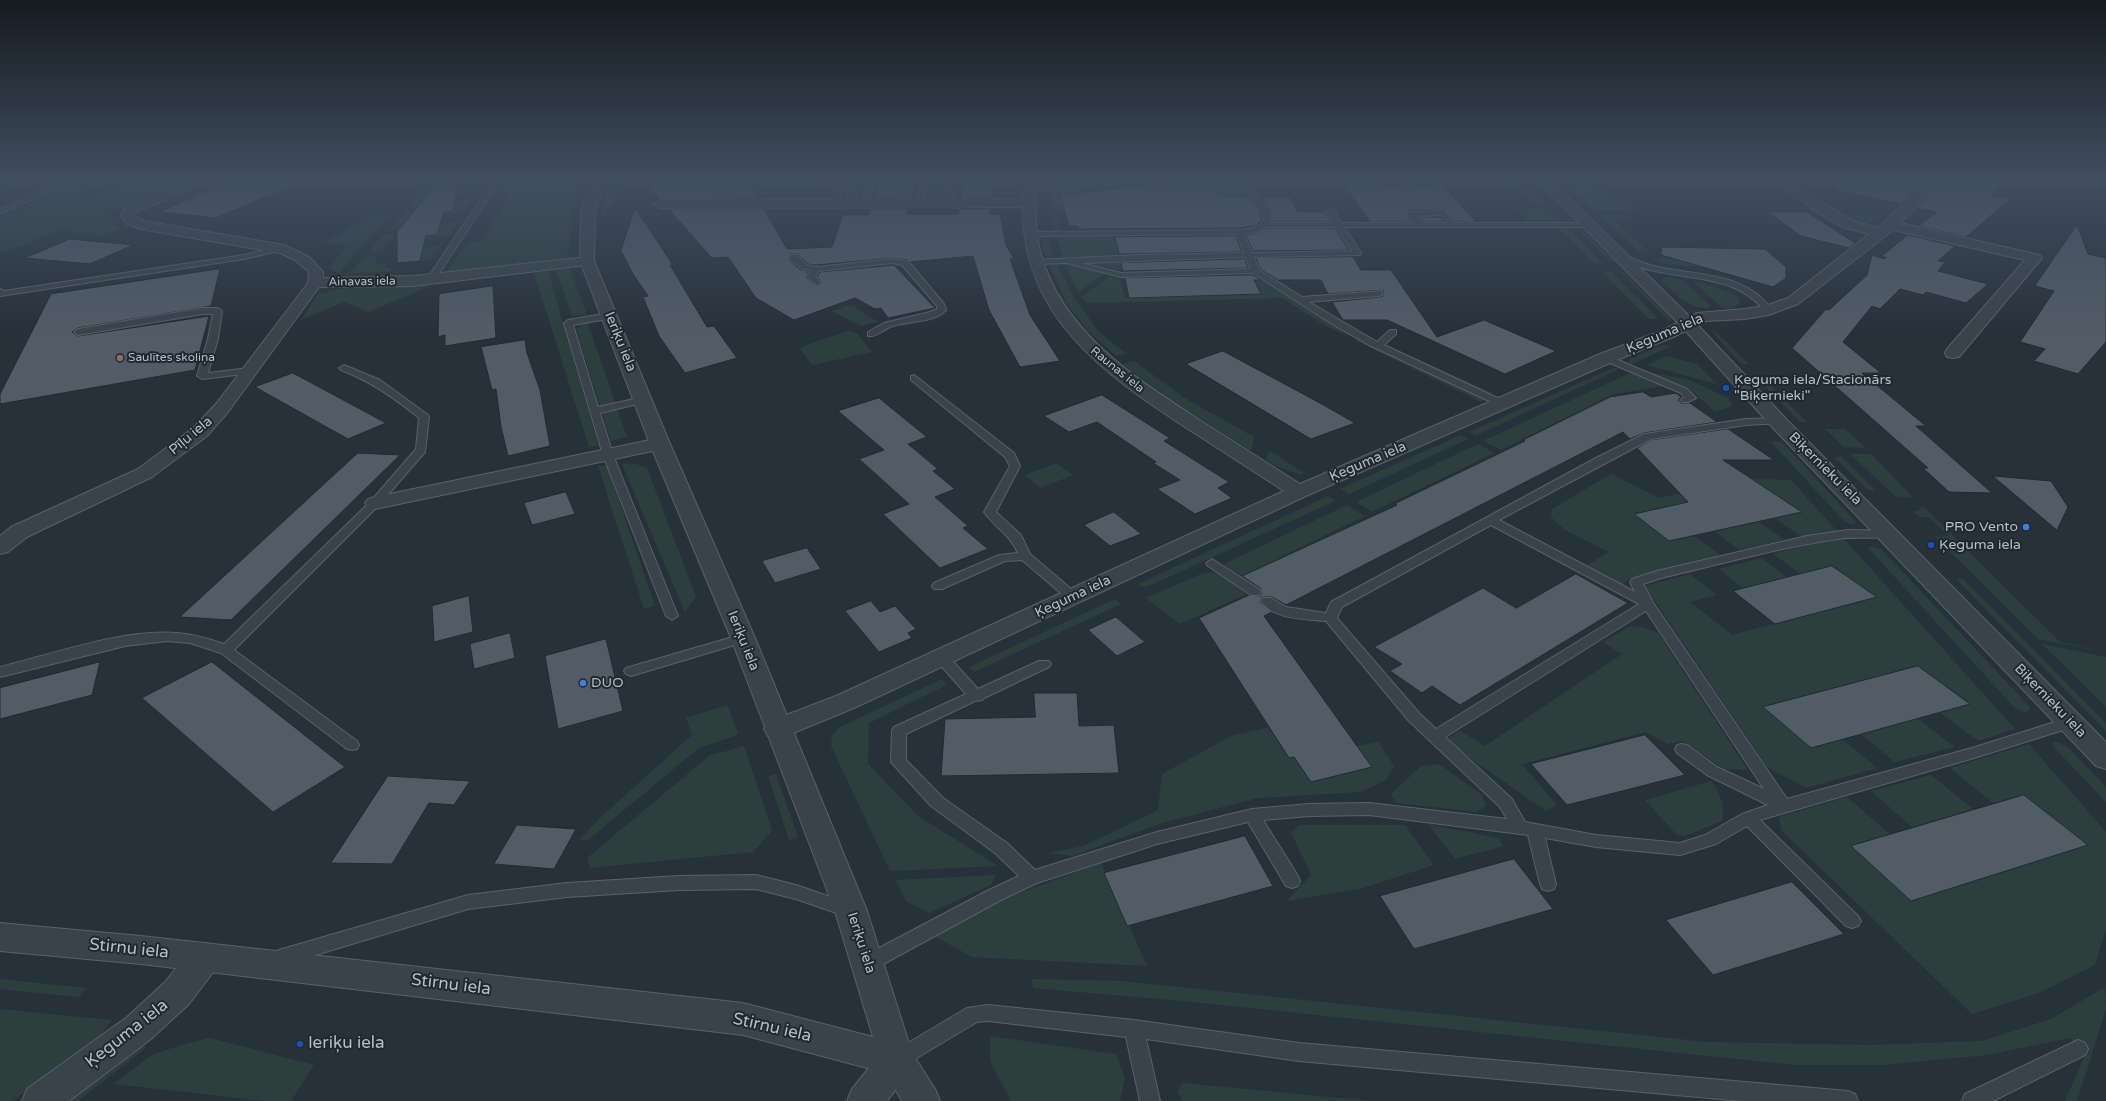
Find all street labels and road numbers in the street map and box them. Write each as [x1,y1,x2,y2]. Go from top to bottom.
street label: Ainavas iela [328,274,396,290]
street label: Ieriķu iela [600,310,640,374]
street label: Ķeguma iela [1624,310,1706,358]
street label: Raunas iela [1087,344,1147,396]
street label: Pīļu iela [166,413,216,459]
street label: Biķernieku iela [1785,429,1865,509]
street label: Ķeguma iela [1327,438,1409,486]
street label: Ķeguma iela [1032,572,1114,622]
street label: Ieriķu iela [723,609,763,673]
street label: Biķernieku iela [2010,661,2090,741]
street label: Ieriķu iela [843,910,879,976]
street label: Stirnu iela [88,935,170,963]
street label: Stirnu iela [410,970,492,1000]
street label: Ķeguma iela [82,995,172,1073]
street label: Stirnu iela [731,1009,813,1047]

